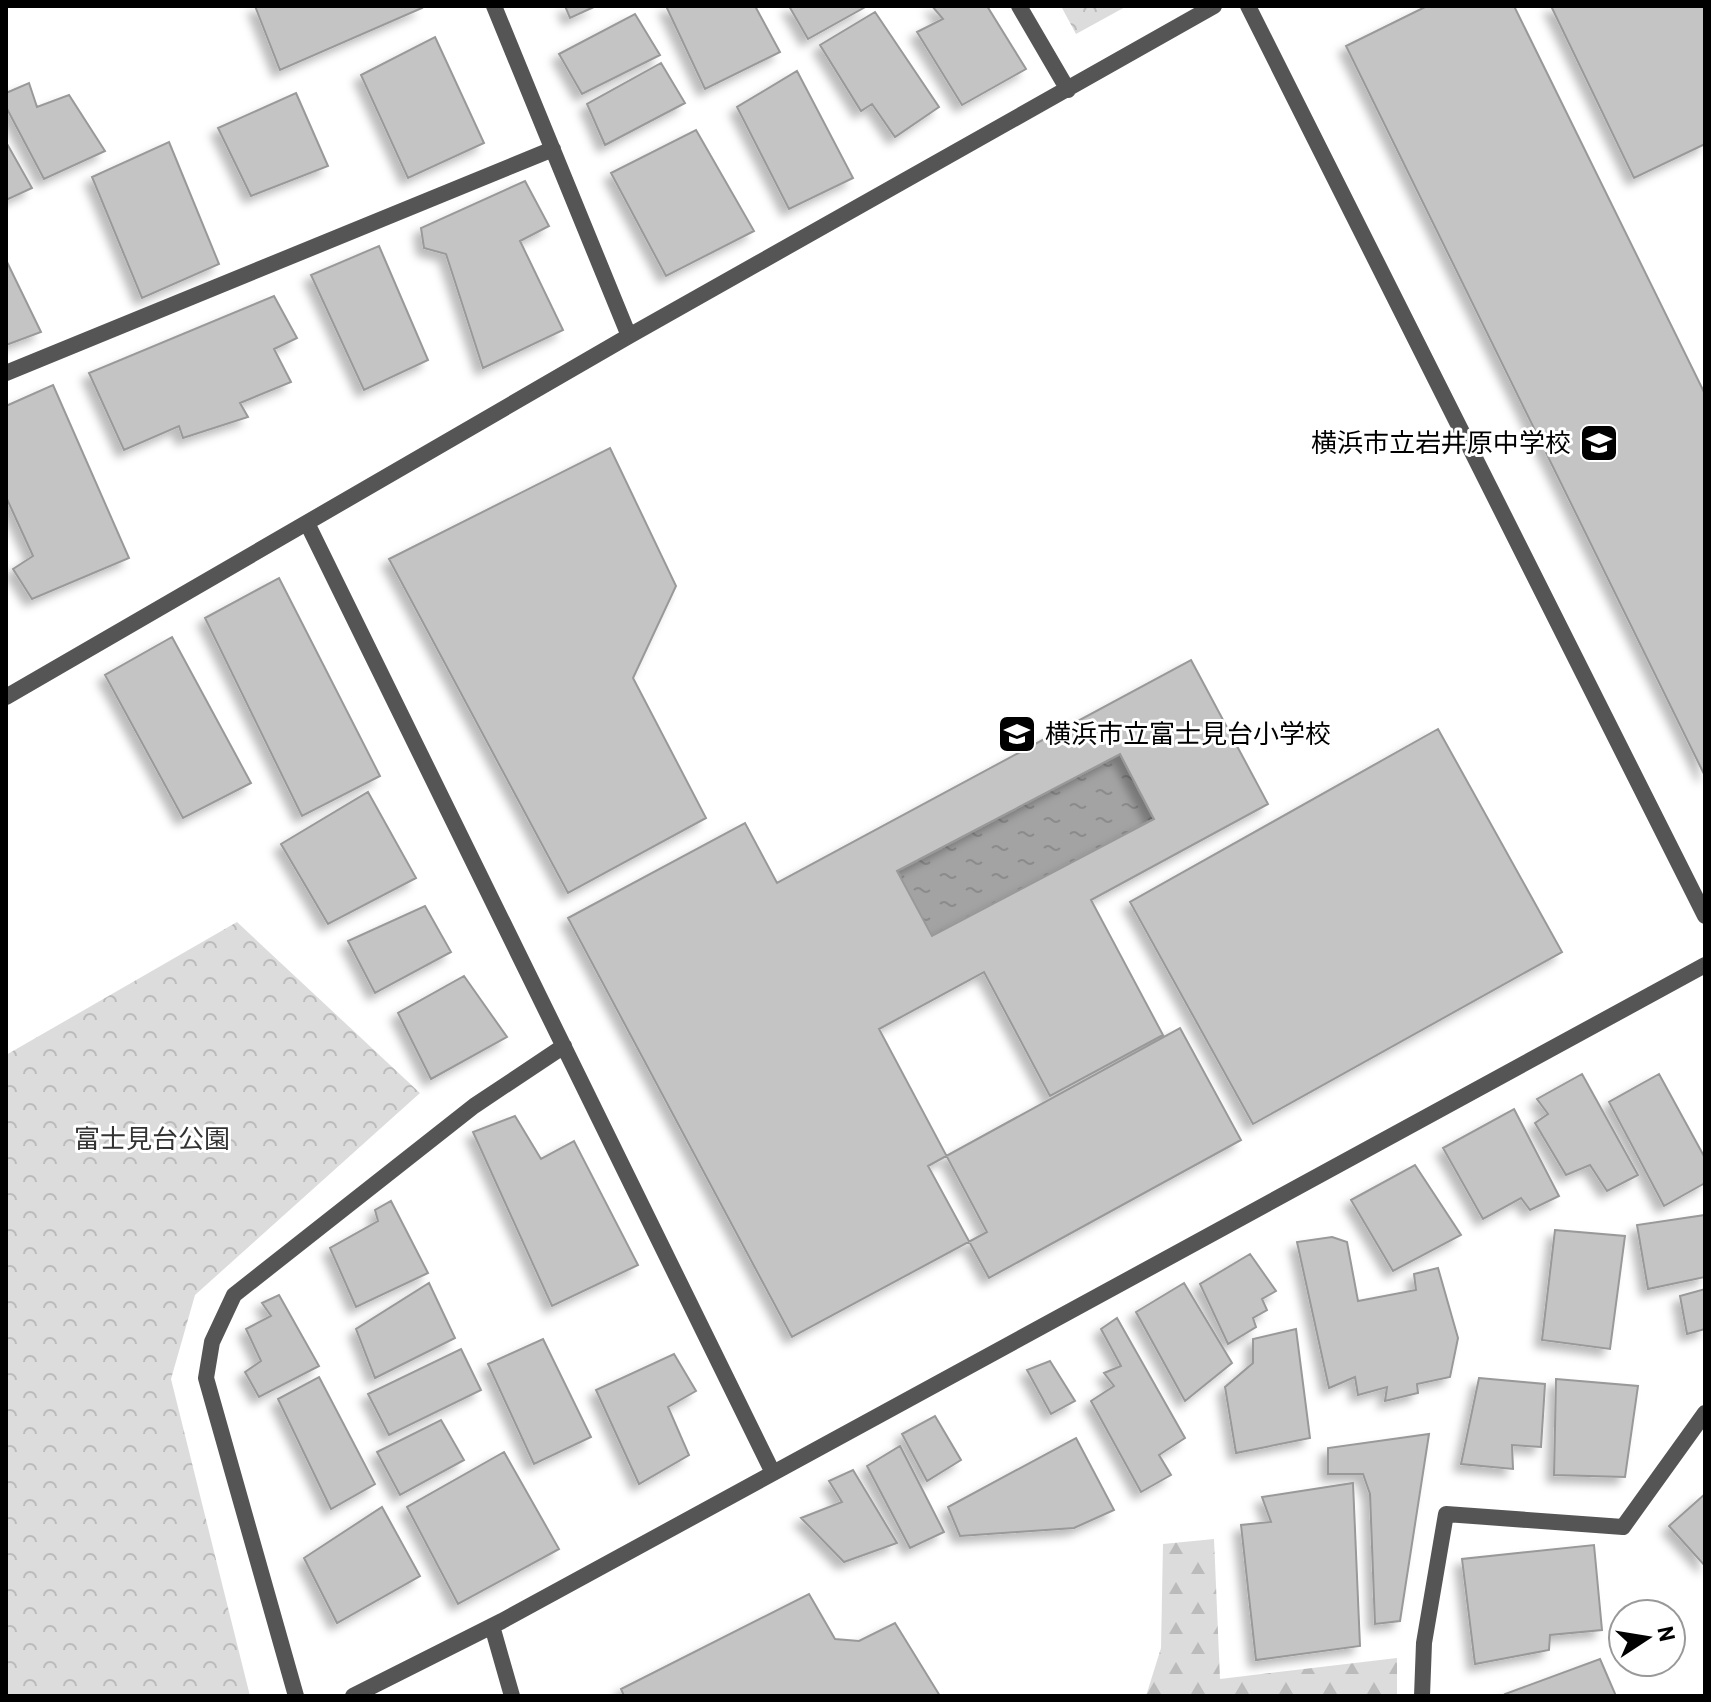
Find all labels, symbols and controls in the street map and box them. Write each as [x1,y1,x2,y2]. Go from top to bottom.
school or university icon: 横浜市立岩井原中学校 [1578,422,1620,464]
place label: 横浜市立岩井原中学校 [1311,426,1571,457]
school or university icon: 横浜市立富士見台小学校 [996,713,1038,755]
place label: 横浜市立富士見台小学校 [1045,717,1331,748]
park label: 富士見台公園 [74,1122,230,1153]
north arrow [1607,1598,1687,1678]
text: N [1653,1624,1682,1643]

